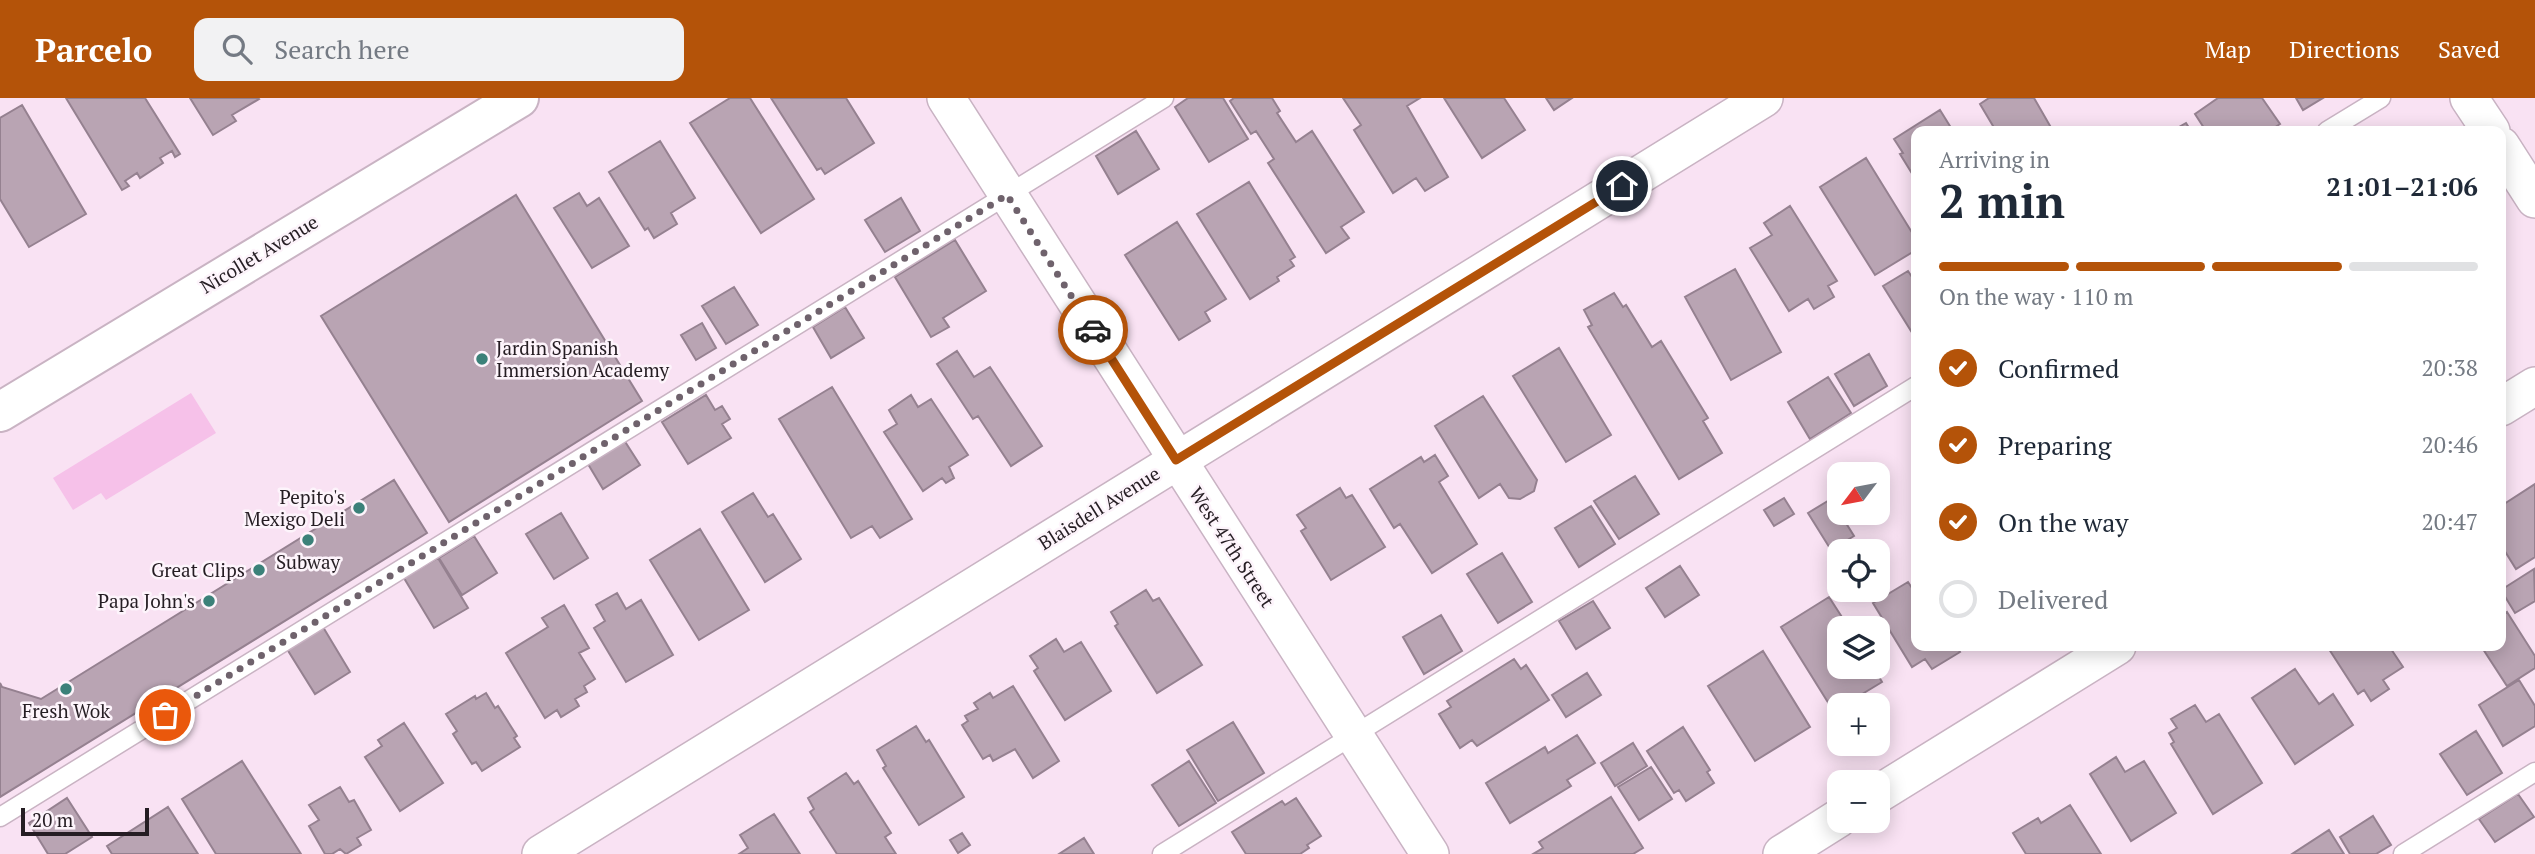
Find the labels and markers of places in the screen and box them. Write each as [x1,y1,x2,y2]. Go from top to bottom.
pin [1592,156,1652,216]
place label: Jardin Spanish Immersion Academy [496,335,670,382]
marker: Jardin Spanish Immersion Academy [474,351,490,367]
place label: Pepito's Mexigo Deli [244,484,345,531]
marker: Pepito's Mexigo Deli [351,500,367,516]
marker: Subway [300,532,316,548]
place label: Subway [276,549,341,574]
place label: Great Clips [151,557,245,582]
marker: Great Clips [251,562,267,578]
place label: Papa John's [98,588,195,613]
marker: Papa John's [201,593,217,609]
marker: Fresh Wok [58,681,74,697]
pin [135,685,195,745]
place label: Fresh Wok [22,698,110,723]

